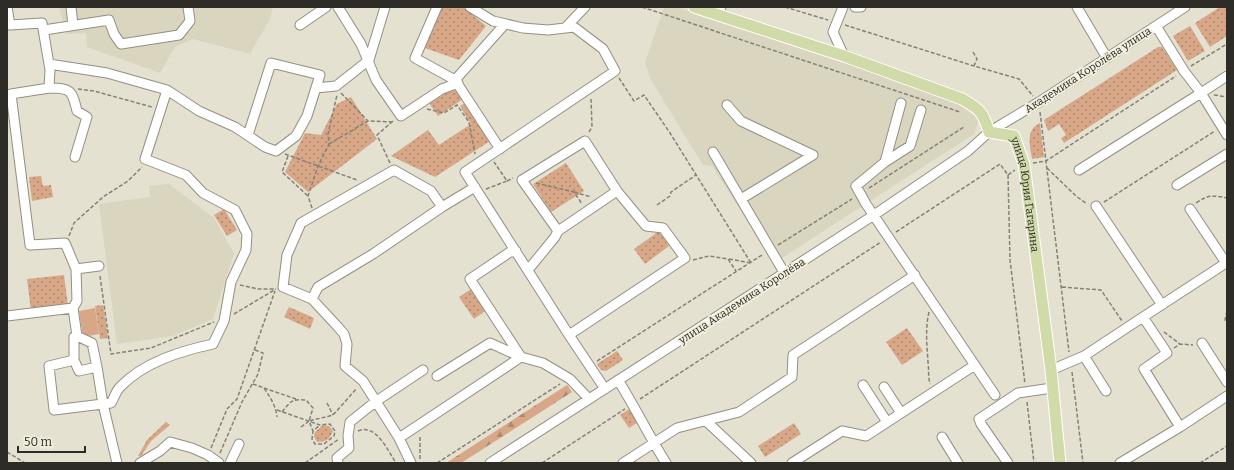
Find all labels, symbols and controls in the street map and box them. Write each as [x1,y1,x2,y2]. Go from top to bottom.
street label: Академика Королёва улица [1022,24,1154,116]
street label: улица Юрия Гагарина [1008,134,1042,253]
street label: улица Академика Королёва [676,255,808,347]
scale bar [18,428,85,454]
text: 50 m [24,435,53,449]

